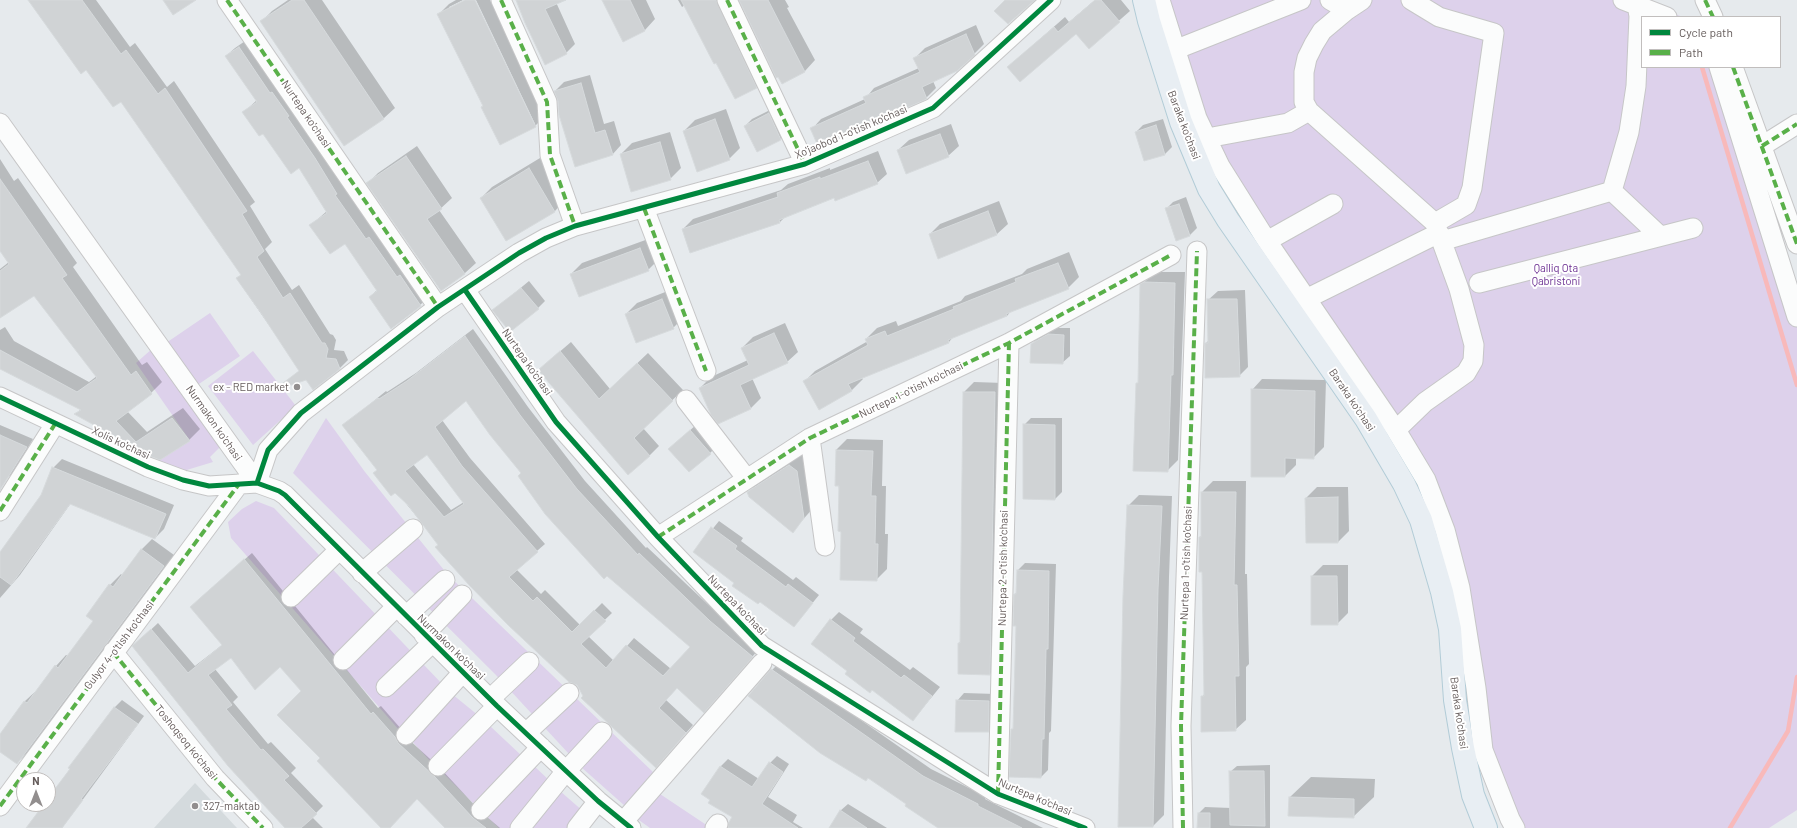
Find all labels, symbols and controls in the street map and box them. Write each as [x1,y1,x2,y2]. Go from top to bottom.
legend [1641,16,1781,68]
text: Cycle path [1679,25,1733,39]
text: Path [1679,45,1703,59]
street label: Nurtepa ko'chasi [279,78,333,150]
street label: Baraka ko'chasi [1165,89,1203,161]
street label: Xo'jaobod 1-o'tish ko'chasi [793,102,909,162]
park label: Qalliq Ota Qabristoni [1532,261,1580,287]
street label: Nurtepa ko'chasi [499,326,555,398]
street label: Nurtepa 1-o'tish ko'chasi [857,359,965,421]
street label: Baraka ko'chasi [1326,366,1378,434]
place label: ex - RED market [213,380,289,394]
marker: ex - RED market [292,382,302,392]
street label: Nurmakon ko'chasi [183,383,245,463]
street label: Xolis ko'chasi [90,424,152,462]
street label: Nurtepa 1-o'tish ko'chasi [1177,506,1195,620]
street label: Nurtepa 2-o'tish ko'chasi [995,510,1011,626]
street label: Nurtepa ko'chasi [705,572,769,638]
street label: Gulyor 4-o'tish ko'chasi [81,598,157,692]
street label: Nurmakon ko'chasi [414,611,488,683]
street label: Baraka ko'chasi [1447,676,1471,750]
street label: Toshoqsoq ko'chasi [152,702,220,782]
north arrow [16,772,56,812]
text: N [32,774,40,787]
street label: Nurtepa ko'chasi [996,776,1074,818]
place label: 327-maktab [203,799,260,813]
marker: 327-maktab [190,801,200,811]

